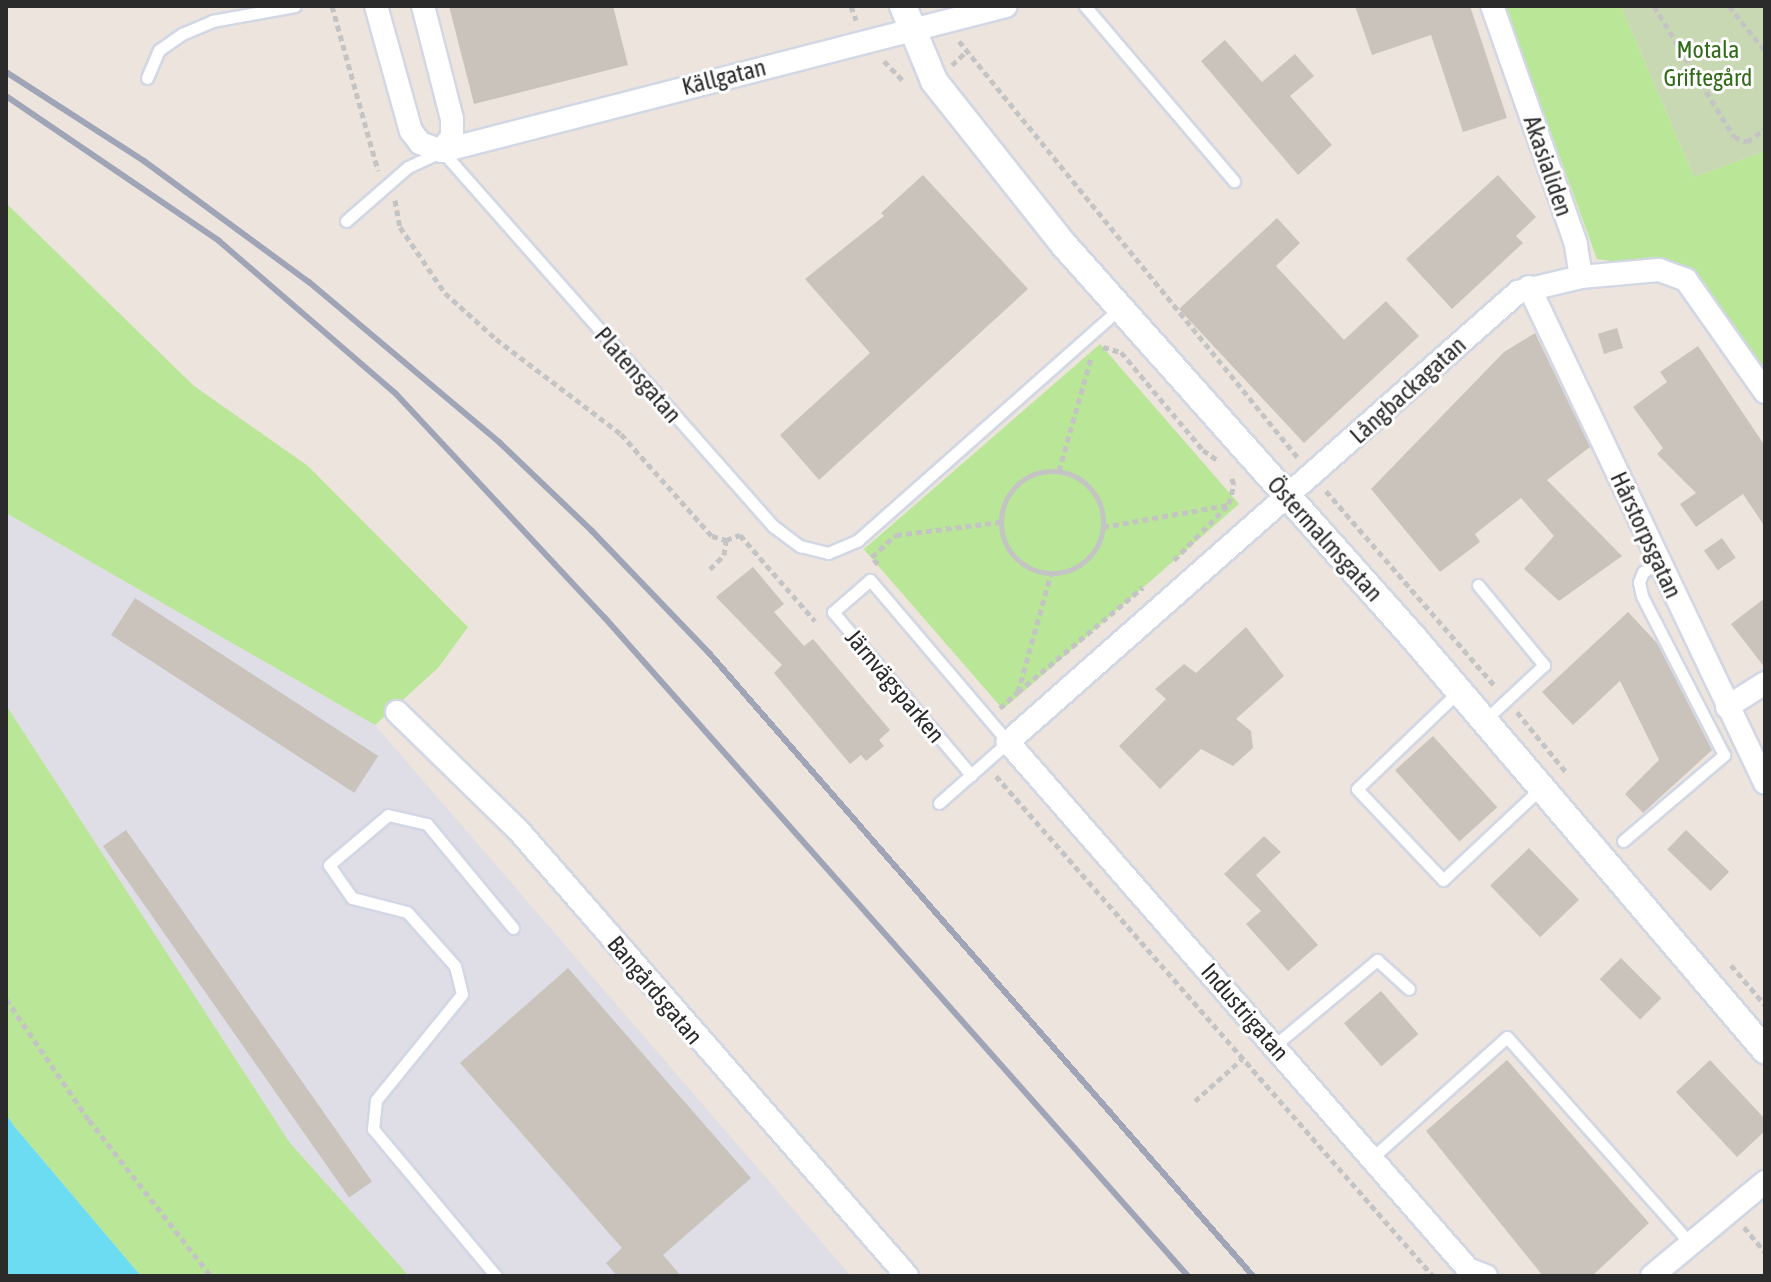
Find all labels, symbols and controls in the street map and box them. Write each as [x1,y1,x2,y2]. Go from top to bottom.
park label: Motala Griftegård [1664,36,1752,92]
street label: Källgatan [679,53,769,101]
street label: Akasialiden [1517,112,1579,220]
street label: Platensgatan [589,321,687,429]
street label: Långbackagatan [1344,330,1472,450]
street label: Hårstorpsgatan [1604,467,1688,603]
street label: Östermalmsgatan [1261,471,1389,607]
street label: Järnvägsparken [839,623,951,749]
street label: Bangårdsgatan [601,930,709,1050]
street label: Industrigatan [1195,957,1295,1067]

